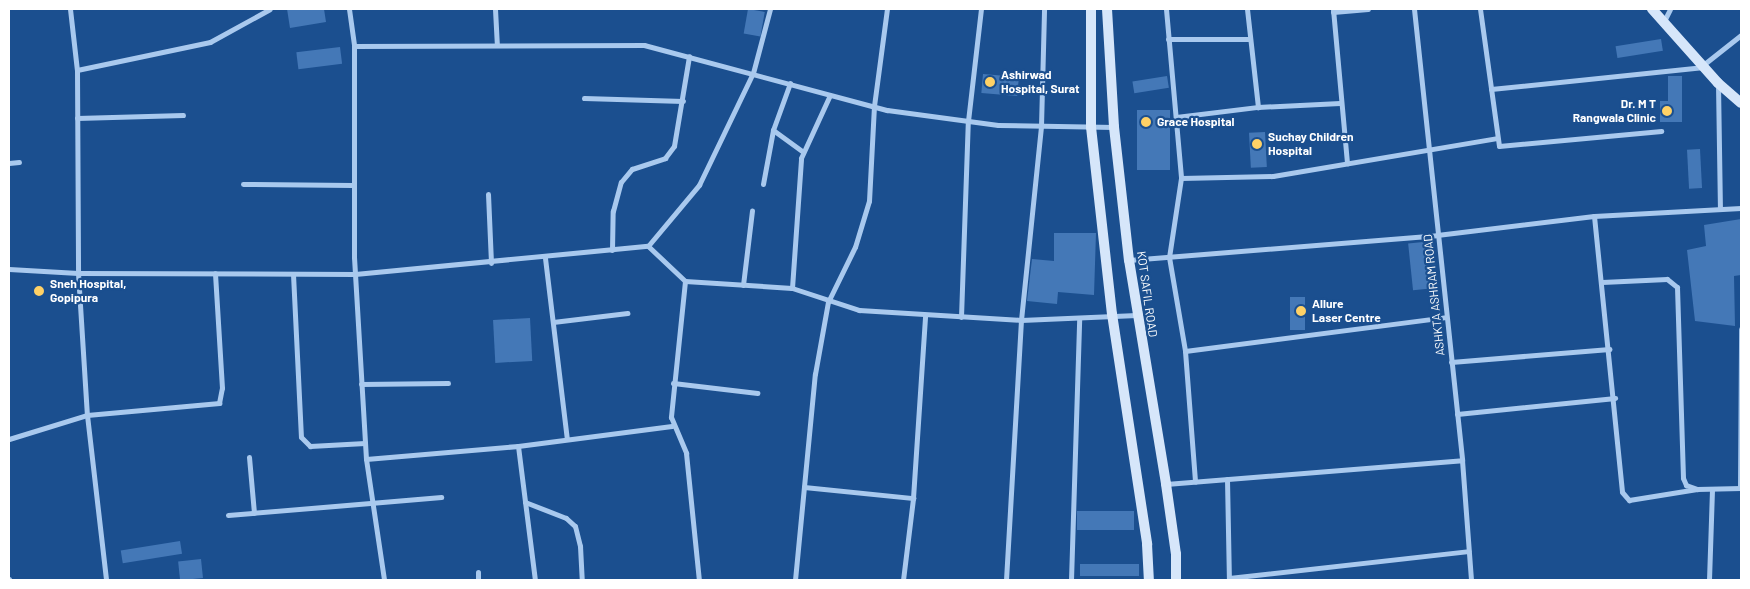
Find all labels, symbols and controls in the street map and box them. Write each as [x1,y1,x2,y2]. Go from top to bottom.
place label: Ashirwad Hospital, Surat [1001,68,1079,96]
marker: Ashirwad Hospital, Surat [983,75,997,89]
place label: Dr. M T Rangwala Clinic [1573,97,1656,125]
marker: Dr. M T Rangwala Clinic [1660,104,1674,118]
marker: Grace Hospital [1139,115,1153,129]
place label: Grace Hospital [1157,115,1234,129]
place label: Suchay Children Hospital [1268,130,1353,158]
marker: Suchay Children Hospital [1250,137,1264,151]
street label: ASHKTA ASHRAM ROAD [1420,234,1448,356]
street label: KOT SAFIL ROAD [1134,250,1160,338]
place label: Sneh Hospital, Gopipura [50,277,126,305]
marker: Sneh Hospital, Gopipura [32,284,46,298]
place label: Allure Laser Centre [1312,297,1381,325]
marker: Allure Laser Centre [1294,304,1308,318]

